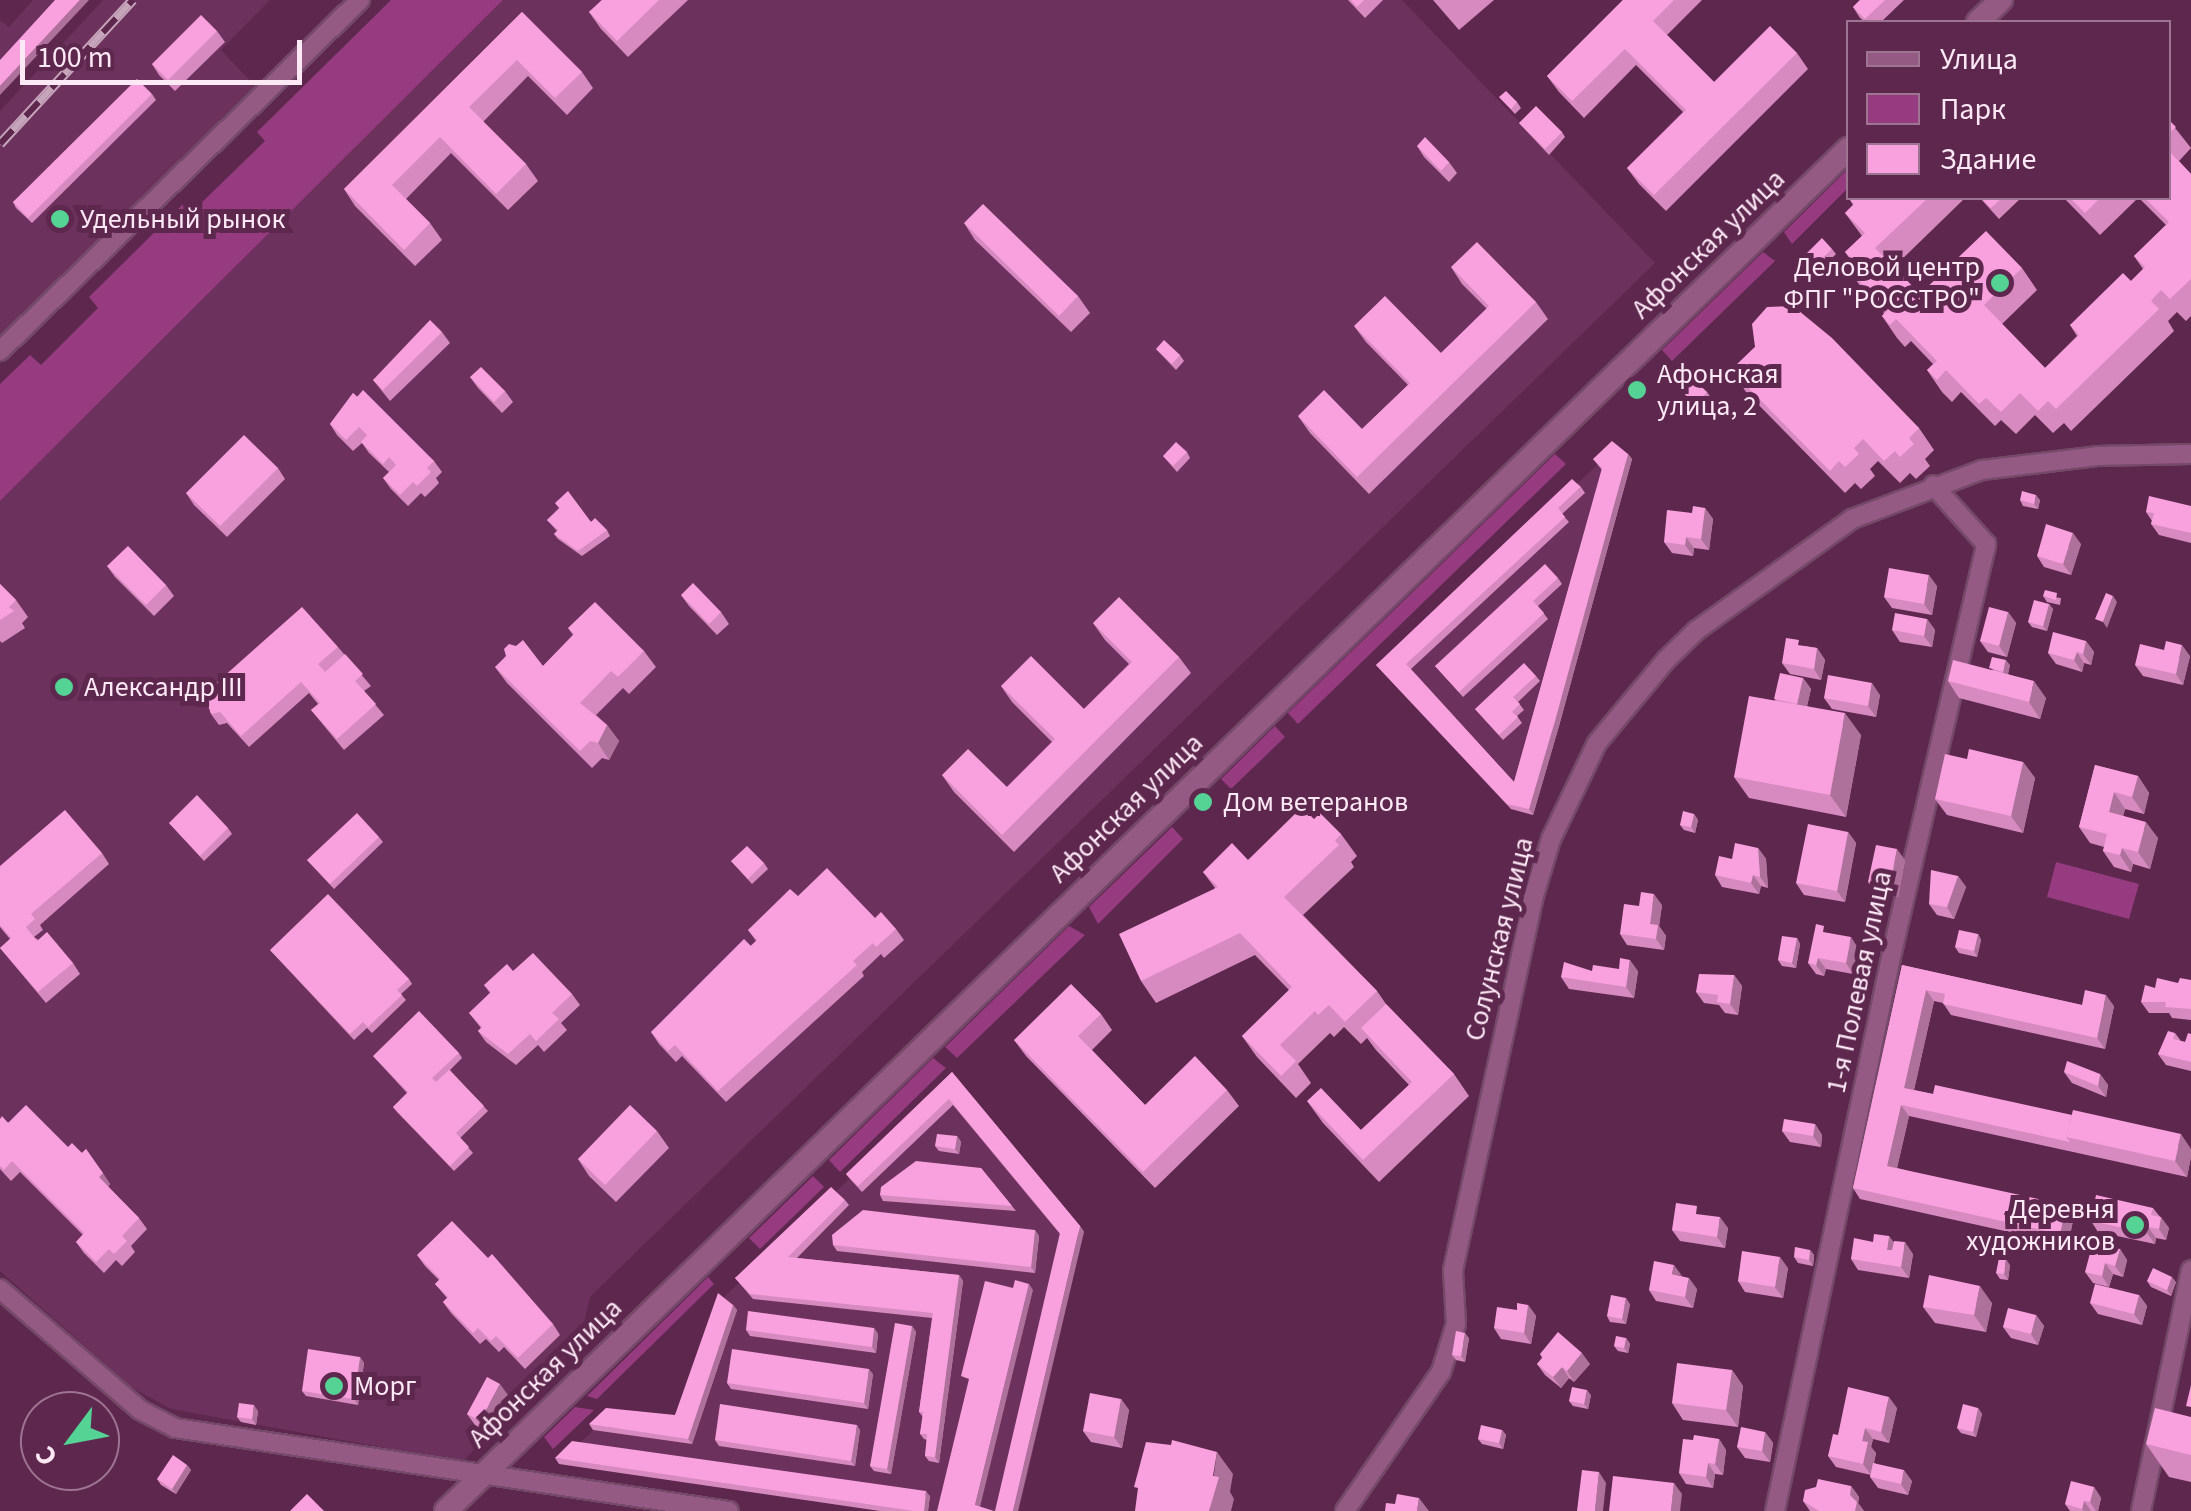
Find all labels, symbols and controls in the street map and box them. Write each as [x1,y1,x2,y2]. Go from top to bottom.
scale bar [25,20,308,82]
legend [1846,20,2171,200]
text: 100 m [37,36,113,79]
text: Улица [1940,38,2018,81]
text: Парк [1940,88,2006,131]
text: Здание [1940,138,2036,181]
street label: Афонская улица [1624,162,1792,326]
place label: Удельный рынок [80,202,285,236]
marker: Удельный рынок [49,208,71,230]
place label: Деловой центр ФПГ "РОССТРО" [1783,250,1980,316]
marker: Деловой центр ФПГ "РОССТРО" [1989,272,2011,294]
place label: Афонская улица, 2 [1657,357,1779,423]
marker: Афонская улица, 2 [1626,379,1648,401]
place label: Александр III [84,670,243,704]
marker: Александр III [53,676,75,698]
street label: Афонская улица [1042,726,1210,890]
place label: Дом ветеранов [1223,785,1408,819]
marker: Дом ветеранов [1192,791,1214,813]
street label: Солунская улица [1457,834,1541,1044]
street label: 1-я Полевая улица [1819,868,1899,1096]
place label: Деревня художников [1966,1192,2115,1258]
marker: Деревня художников [2124,1214,2146,1236]
street label: Афонская улица [461,1291,629,1455]
place label: Морг [354,1369,417,1403]
marker: Морг [323,1375,345,1397]
north arrow [20,1391,120,1491]
text: С [25,1438,68,1473]

